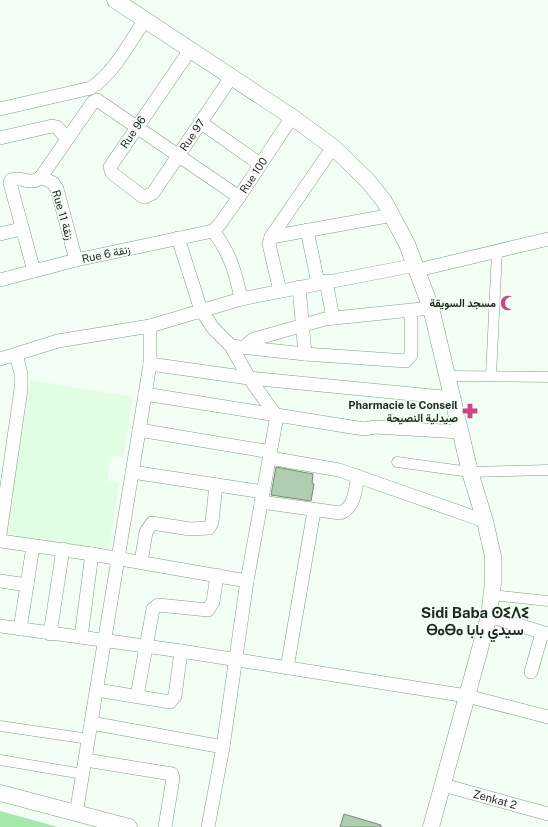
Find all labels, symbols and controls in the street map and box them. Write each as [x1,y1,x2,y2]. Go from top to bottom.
street label: Rue 96 [118,114,148,150]
street label: Rue 97 [177,116,207,153]
street label: Rue 100 [237,155,270,195]
street label: Rue 11 زنقة [49,189,76,242]
street label: Rue 6 زنقة [81,243,132,266]
mosque icon: مسجد السويقة [499,294,517,312]
place label: مسجد السويقة [430,297,496,310]
place label: Pharmacie le Conseil صيدلية النصيحة [348,399,458,425]
pharmacy icon: Pharmacie le Conseil صيدلية النصيحة [461,402,479,420]
district label: Sidi Baba ⵙⵉⴷⵉ ⴱⴰⴱⴰ سيدي بابا [421,604,529,643]
street label: Zenkat 2 [472,788,519,811]

